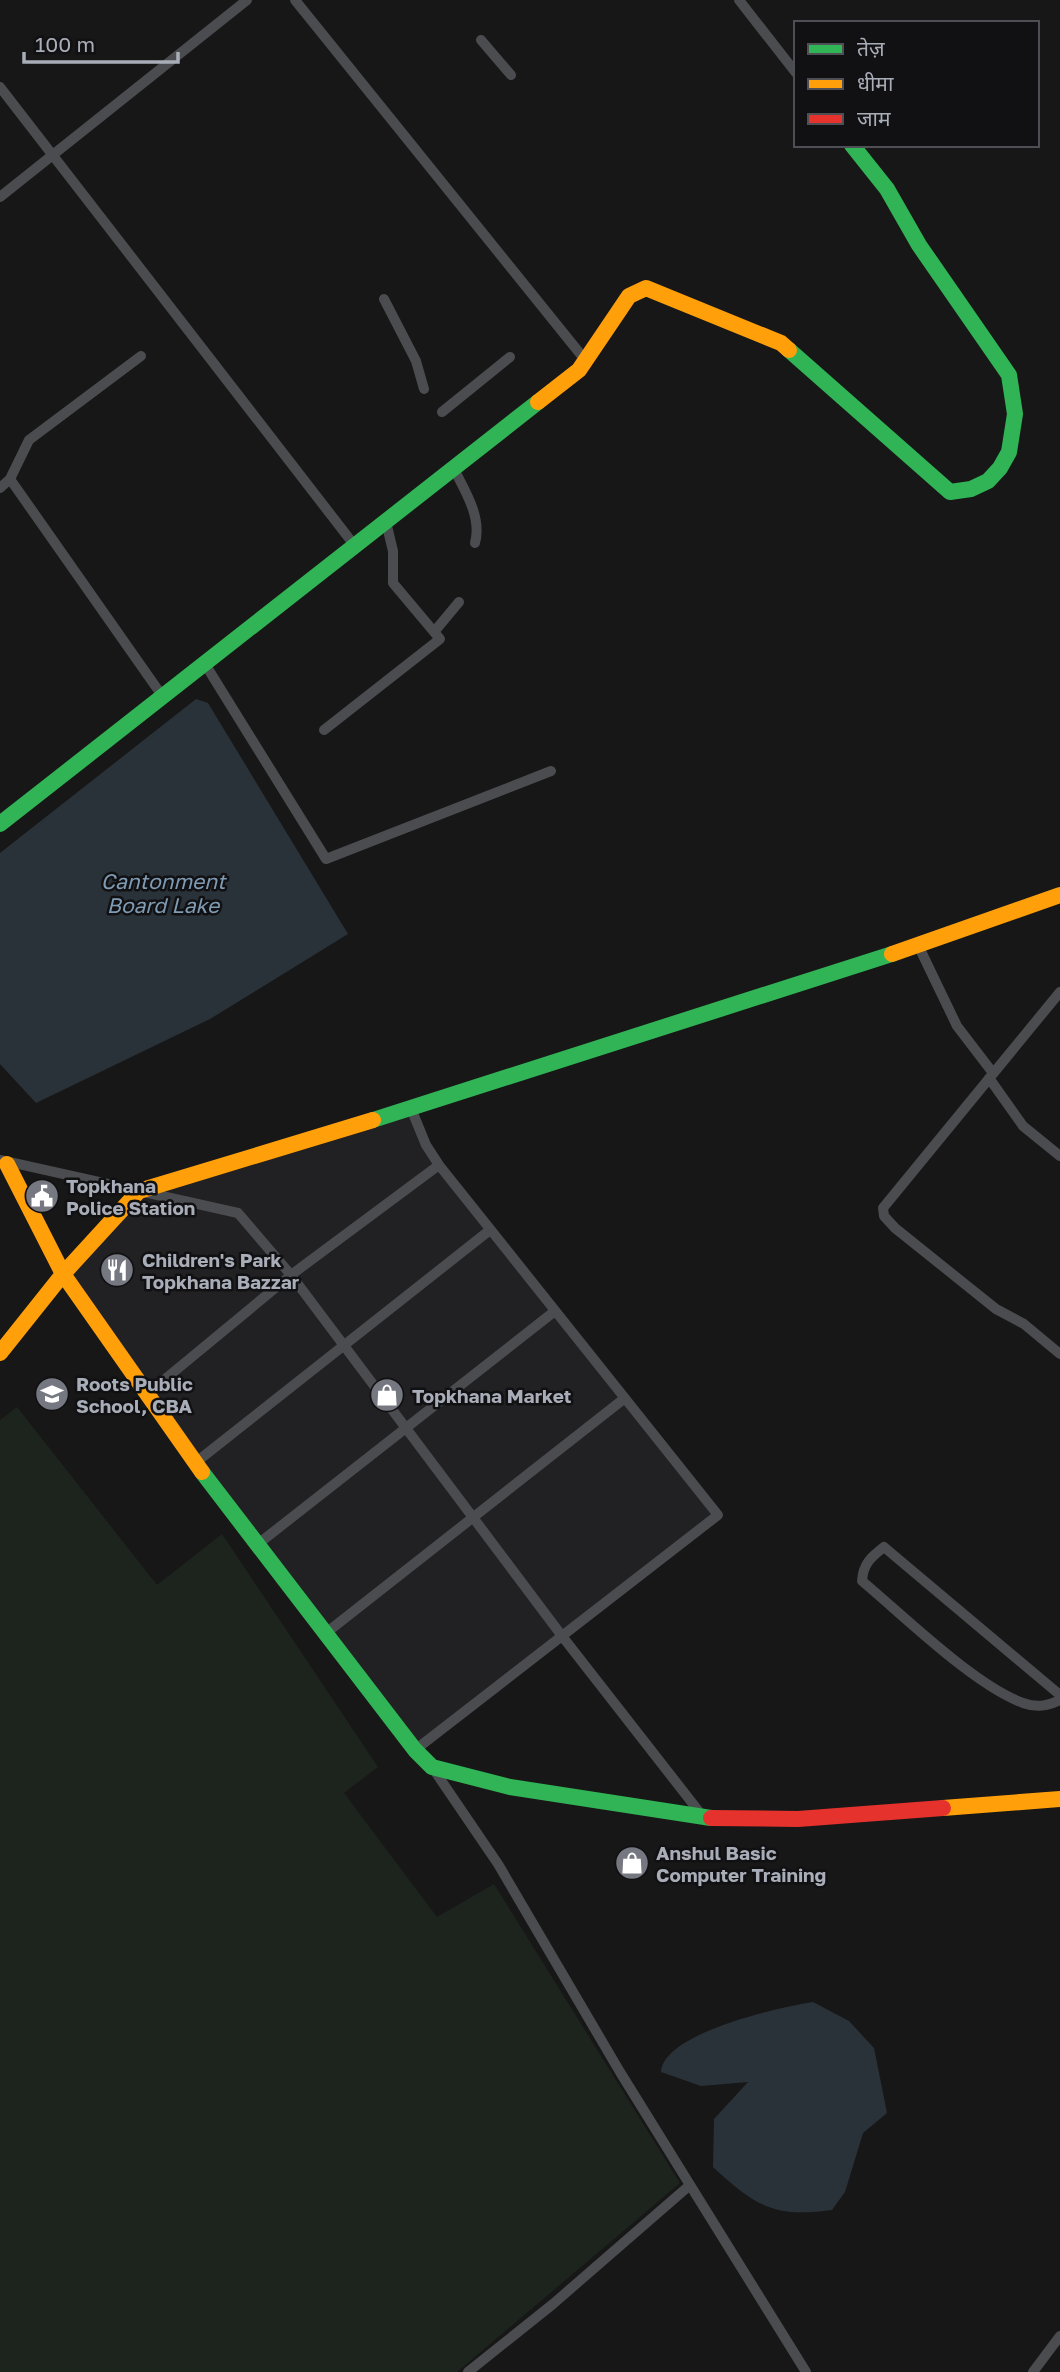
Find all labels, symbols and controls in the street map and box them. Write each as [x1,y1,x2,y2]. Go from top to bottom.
scale bar [24,21,178,65]
legend [794,21,1039,147]
text: 100 m [35,31,95,57]
text: तेज़ [857,35,885,61]
text: धीमा [857,70,894,96]
text: जाम [857,105,891,131]
water label: Cantonment Board Lake [101,868,228,918]
place label: Topkhana Police Station [66,1174,195,1219]
public building icon: Topkhana Police Station [23,1177,61,1215]
place label: Children's Park Topkhana Bazzar [142,1248,300,1293]
restaurant icon: Children's Park Topkhana Bazzar [98,1251,136,1289]
place label: Roots Public School, CBA [76,1372,193,1417]
school or university icon: Roots Public School, CBA [33,1375,71,1413]
shop icon: Topkhana Market [368,1376,406,1414]
place label: Topkhana Market [412,1384,572,1407]
place label: Anshul Basic Computer Training [656,1841,826,1886]
shop icon: Anshul Basic Computer Training [613,1844,651,1882]

